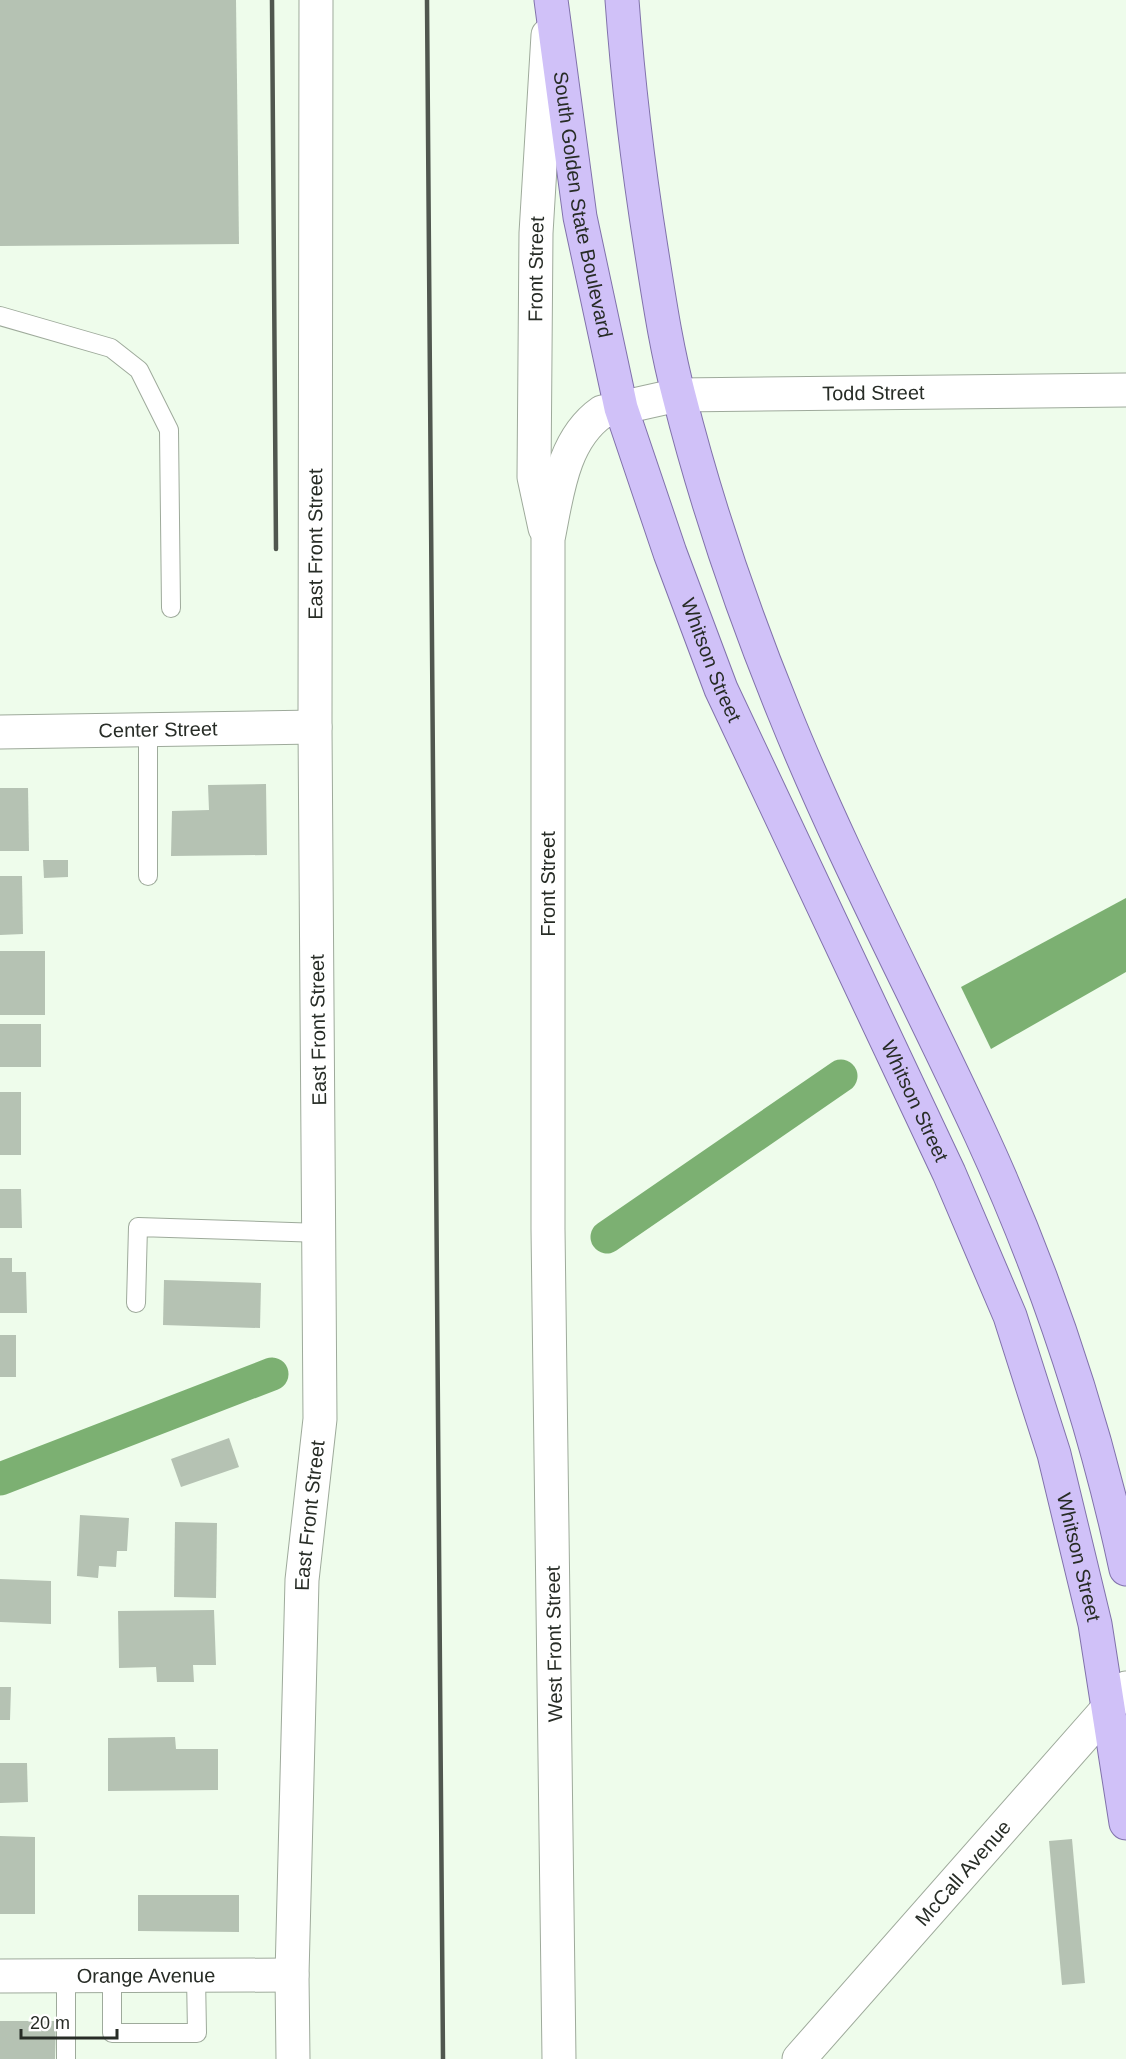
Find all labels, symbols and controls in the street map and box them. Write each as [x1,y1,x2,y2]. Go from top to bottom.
street label: South Golden State Boulevard [550,70,617,340]
street label: Front Street [524,215,548,322]
street label: Todd Street [822,381,925,404]
street label: East Front Street [304,468,326,620]
street label: Whitson Street [677,595,746,726]
street label: Center Street [98,718,218,741]
street label: Front Street [537,831,559,937]
street label: East Front Street [306,954,330,1106]
street label: Whitson Street [877,1037,953,1165]
street label: East Front Street [291,1439,329,1591]
street label: Whitson Street [1053,1491,1105,1624]
street label: West Front Street [542,1565,566,1722]
street label: McCall Avenue [911,1816,1015,1930]
street label: Orange Avenue [77,1964,215,1987]
scale bar [21,2002,117,2040]
text: 20 m [30,2013,70,2033]

